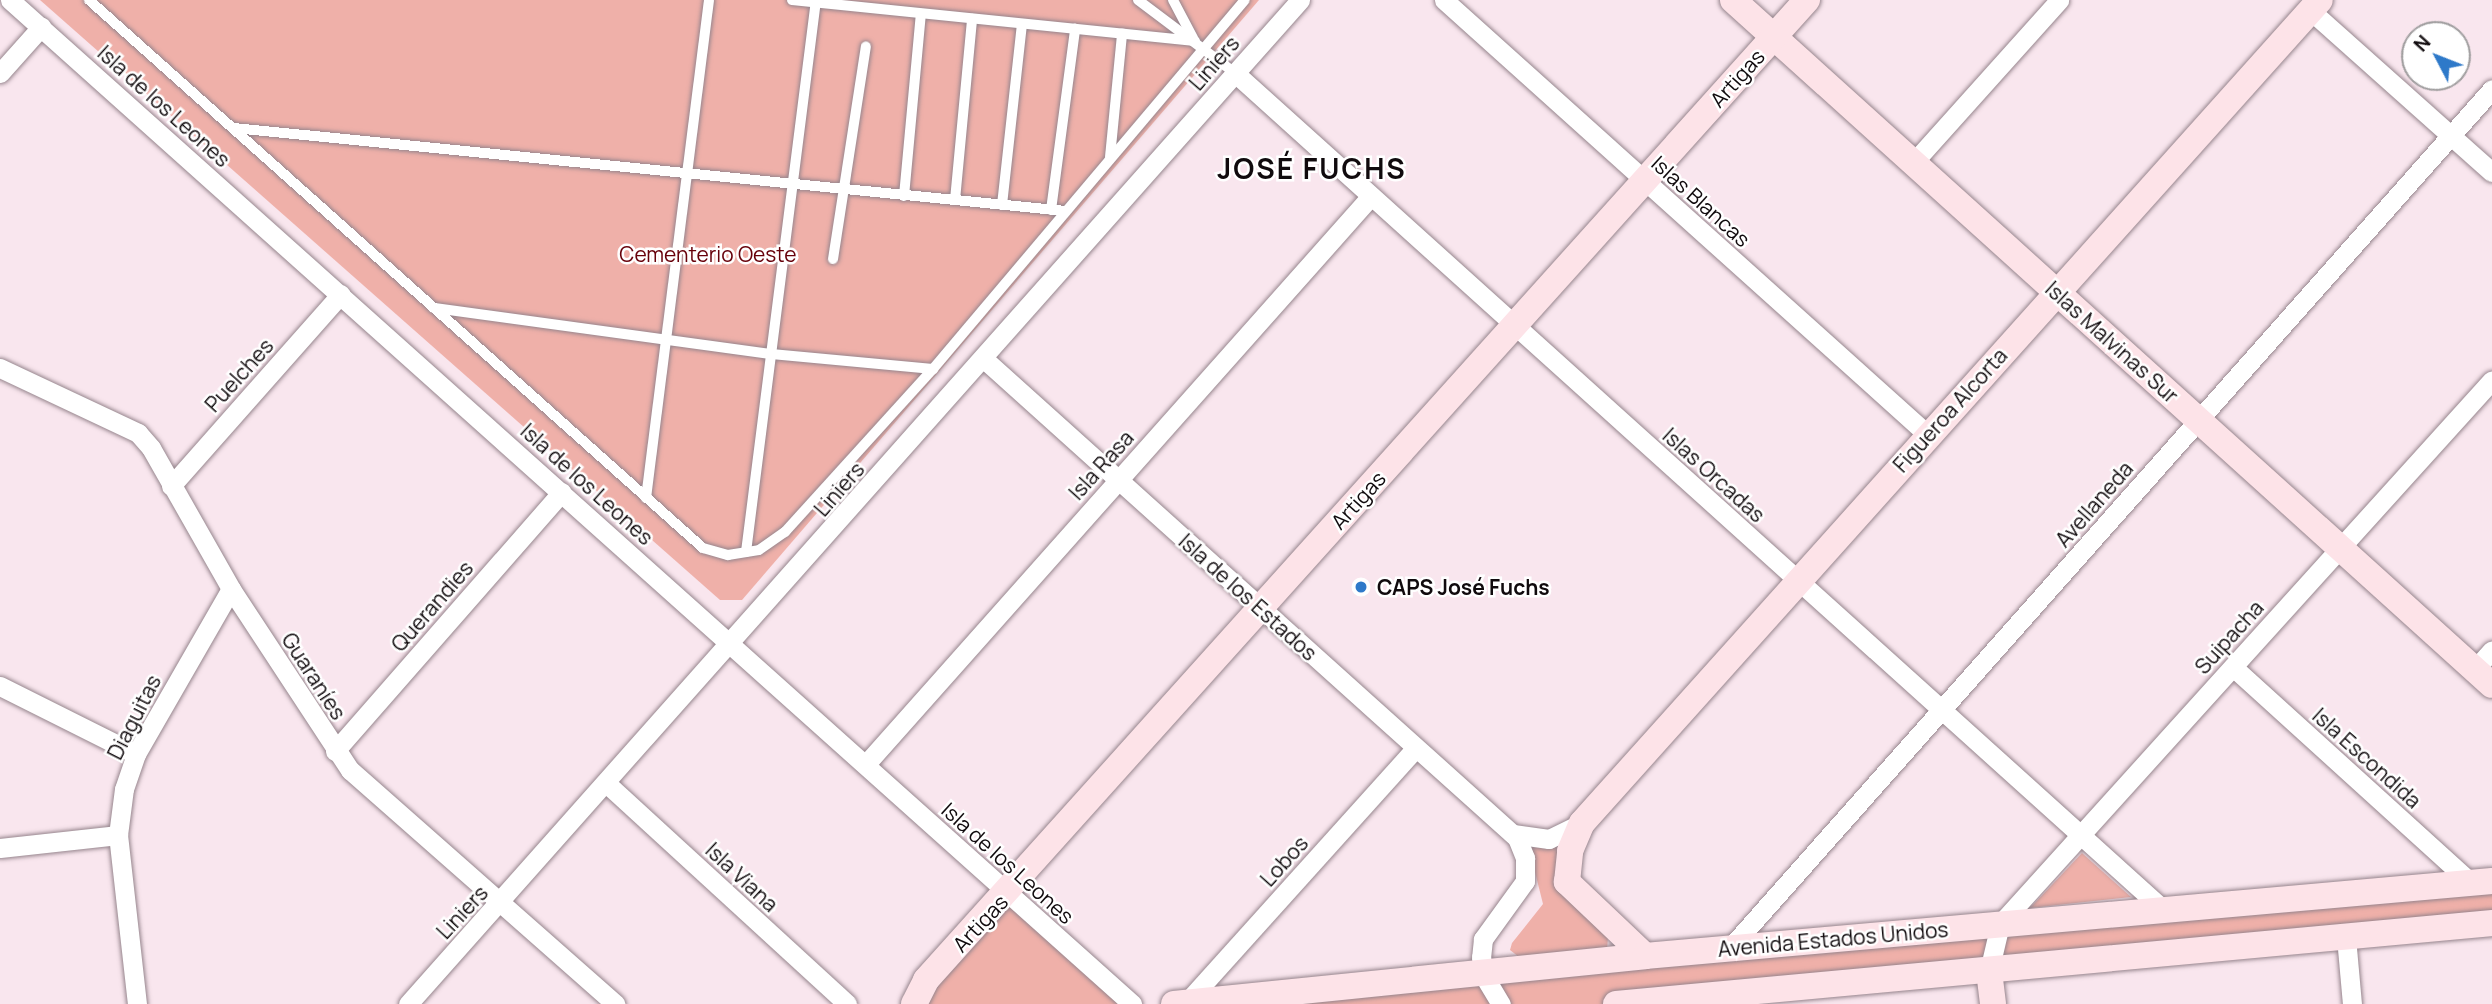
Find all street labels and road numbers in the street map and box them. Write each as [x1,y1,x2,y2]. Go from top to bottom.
street label: Liniers [1184,31,1244,95]
street label: Isla de los Leones [93,40,235,172]
street label: Artigas [1704,44,1770,112]
street label: Islas Blancas [1647,150,1755,252]
street label: Islas Malvinas Sur [2040,276,2184,408]
street label: Puelches [200,333,278,417]
street label: Figueroa Alcorta [1888,343,2012,477]
street label: Isla de los Leones [516,418,658,550]
street label: Islas Orcadas [1658,423,1770,527]
street label: Isla Rasa [1063,425,1139,505]
street label: Avellaneda [2050,456,2138,552]
street label: Liniers [809,457,869,521]
street label: Artigas [1325,466,1391,534]
street label: Isla de los Estados [1174,528,1322,666]
street label: Querandies [386,556,478,656]
street label: Suipacha [2189,595,2269,679]
street label: Guaraníes [277,628,351,724]
street label: Diaguitas [102,670,166,764]
street label: Isla Escondida [2308,703,2426,813]
street label: Isla de los Leones [937,797,1079,929]
street label: Lobos [1255,831,1313,891]
street label: Isla Viana [701,837,783,917]
street label: Liniers [431,880,493,944]
street label: Artigas [947,889,1013,957]
street label: Avenida Estados Unidos [1717,916,1949,962]

